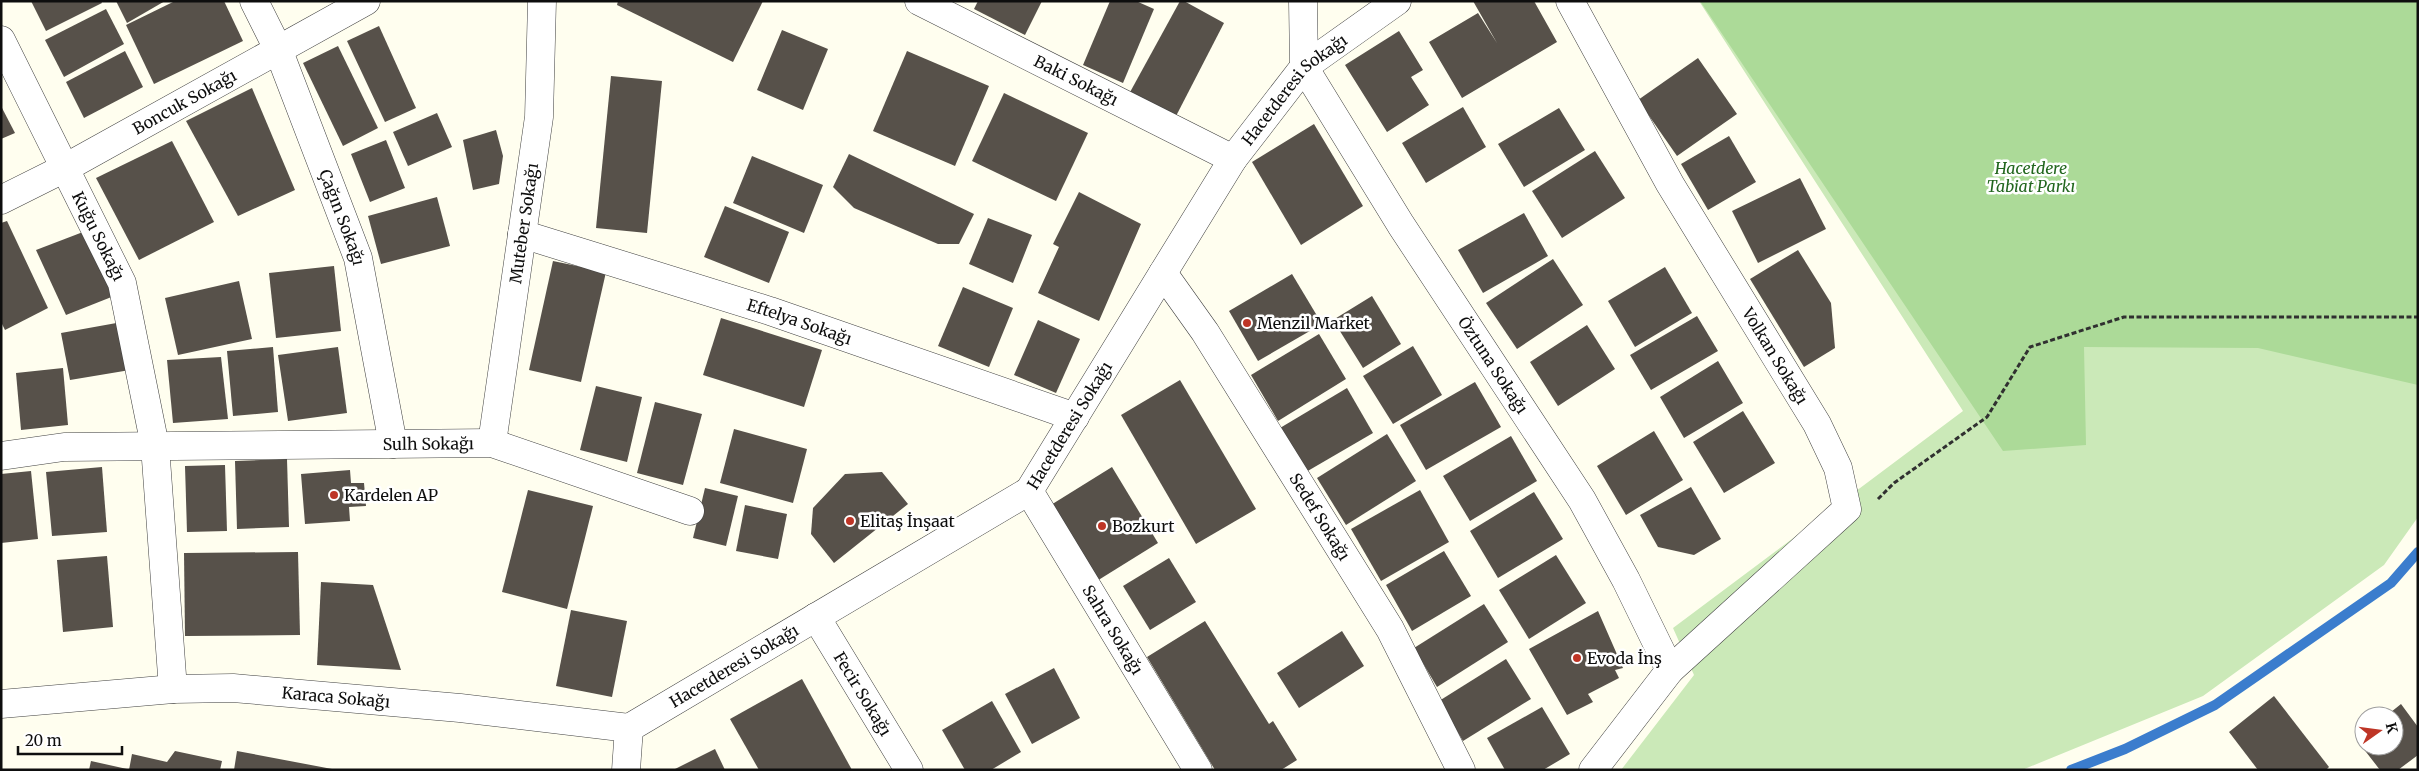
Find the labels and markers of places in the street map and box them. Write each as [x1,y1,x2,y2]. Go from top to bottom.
place label: Menzil Market [1257,313,1371,333]
marker: Menzil Market [1241,317,1253,329]
place label: Kardelen AP [344,485,438,505]
marker: Kardelen AP [328,489,340,501]
place label: Elitaş İnşaat [860,511,956,531]
marker: Elitaş İnşaat [844,515,856,527]
place label: Bozkurt [1112,516,1175,536]
marker: Bozkurt [1096,520,1108,532]
place label: Evoda İnş [1587,648,1662,668]
marker: Evoda İnş [1571,652,1583,664]

